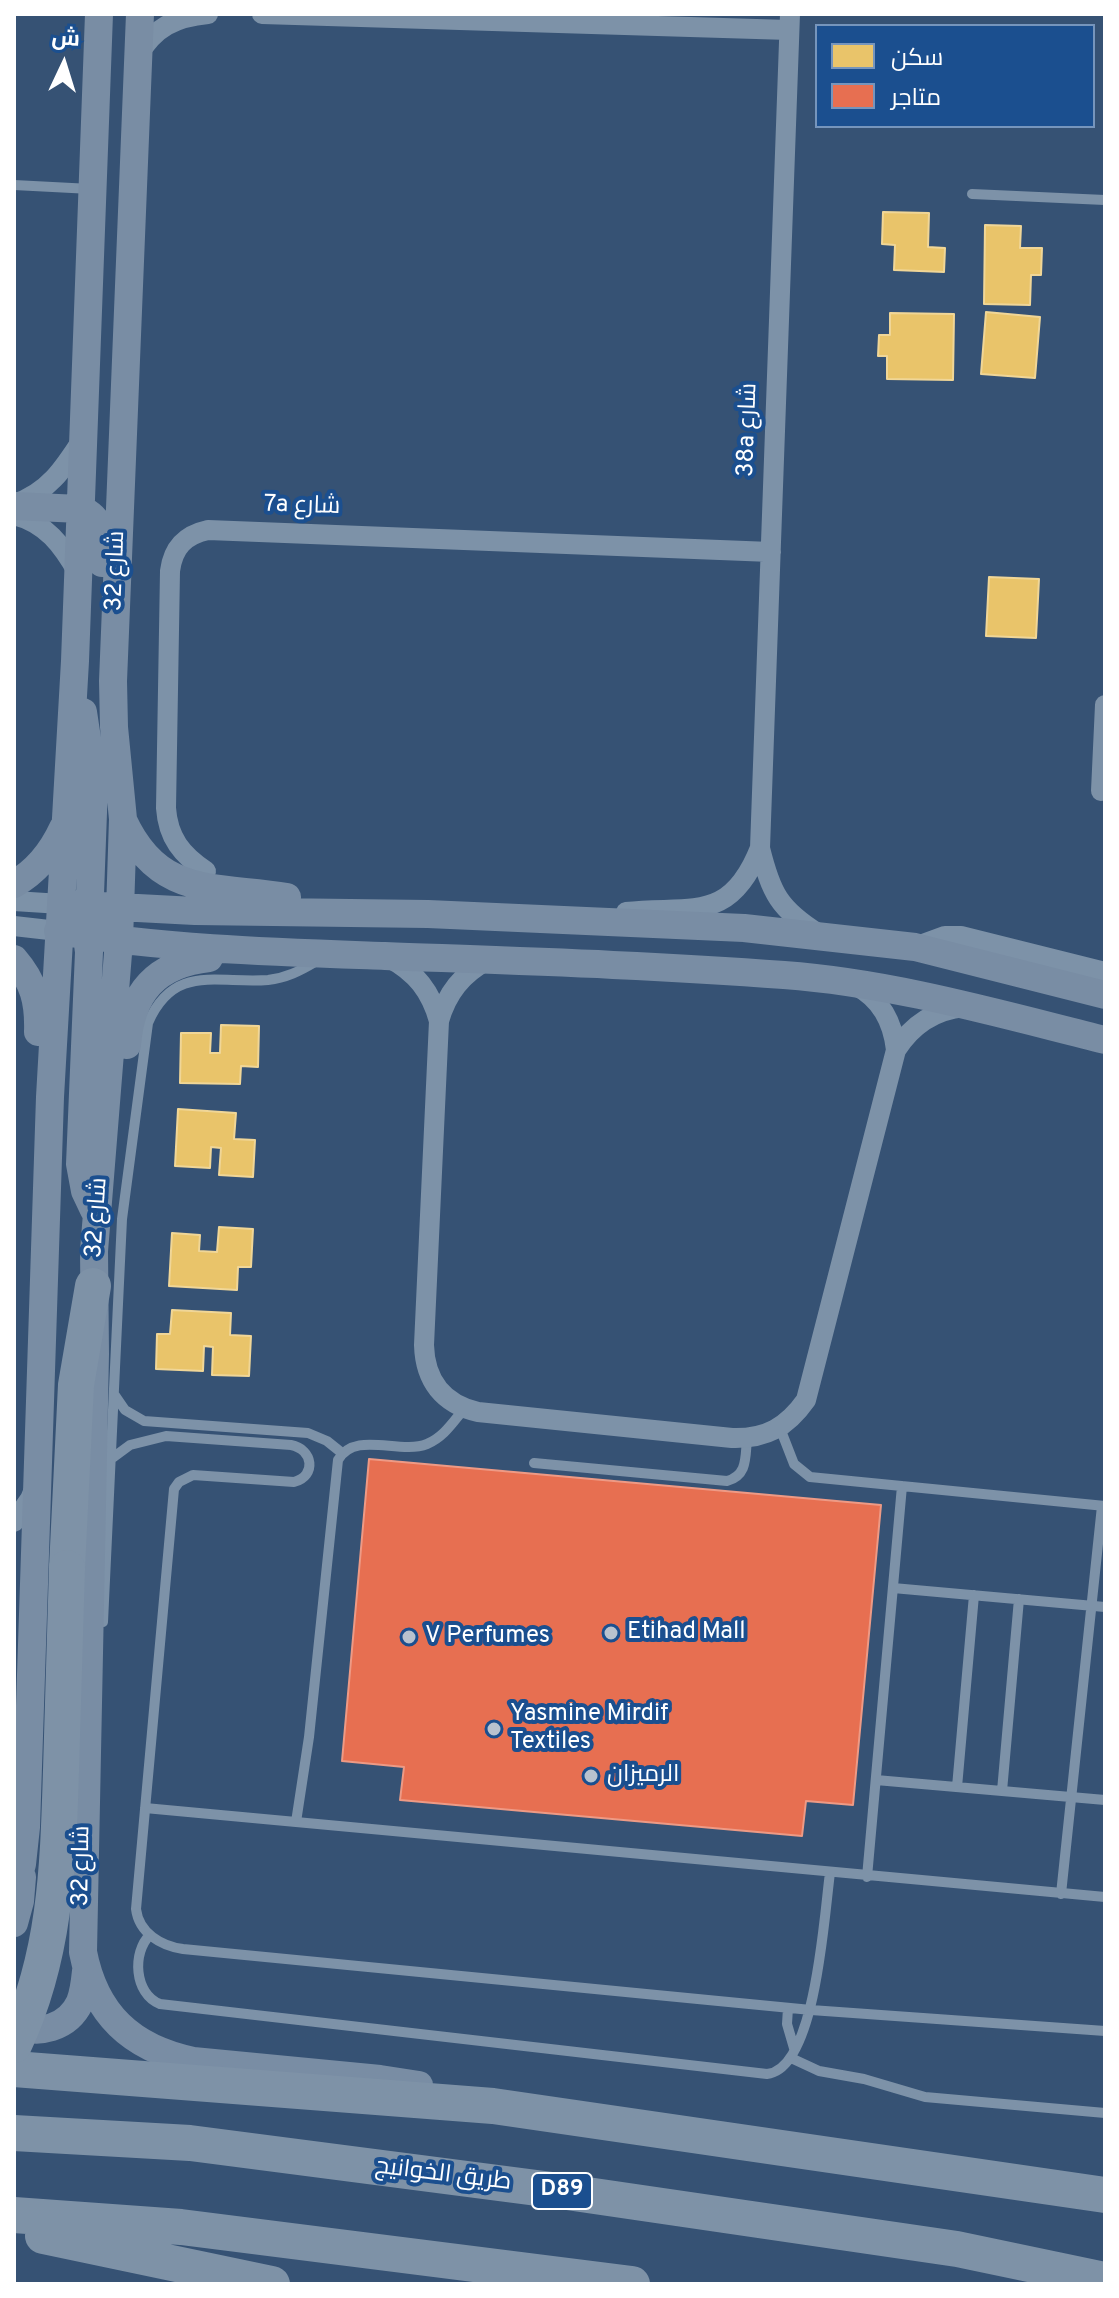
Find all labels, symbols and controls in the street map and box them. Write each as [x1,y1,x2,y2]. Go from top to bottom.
north arrow [24,24,104,104]
legend [815,24,1095,128]
text: ش [51,25,81,54]
text: سكن [891,44,943,74]
text: متاجر [891,84,941,114]
street label: 38a شارع [733,382,765,478]
street label: 7a شارع [263,491,341,523]
street label: شارع 32 [101,530,133,612]
street label: شارع 32 [81,1177,115,1259]
place label: Etihad Mall [627,1619,745,1647]
place label: V Perfumes [425,1623,550,1651]
marker: Etihad Mall [602,1624,620,1642]
marker: V Perfumes [400,1628,418,1646]
place label: Yasmine Mirdif Textiles [510,1701,668,1757]
marker: Yasmine Mirdif Textiles [485,1720,503,1738]
place label: الرميزان [607,1762,679,1790]
marker: الرميزان [582,1767,600,1785]
street label: شارع 32 [68,1825,98,1907]
street label: طريق الخوانيج [373,2153,513,2199]
road number: D89 [532,2173,592,2209]

